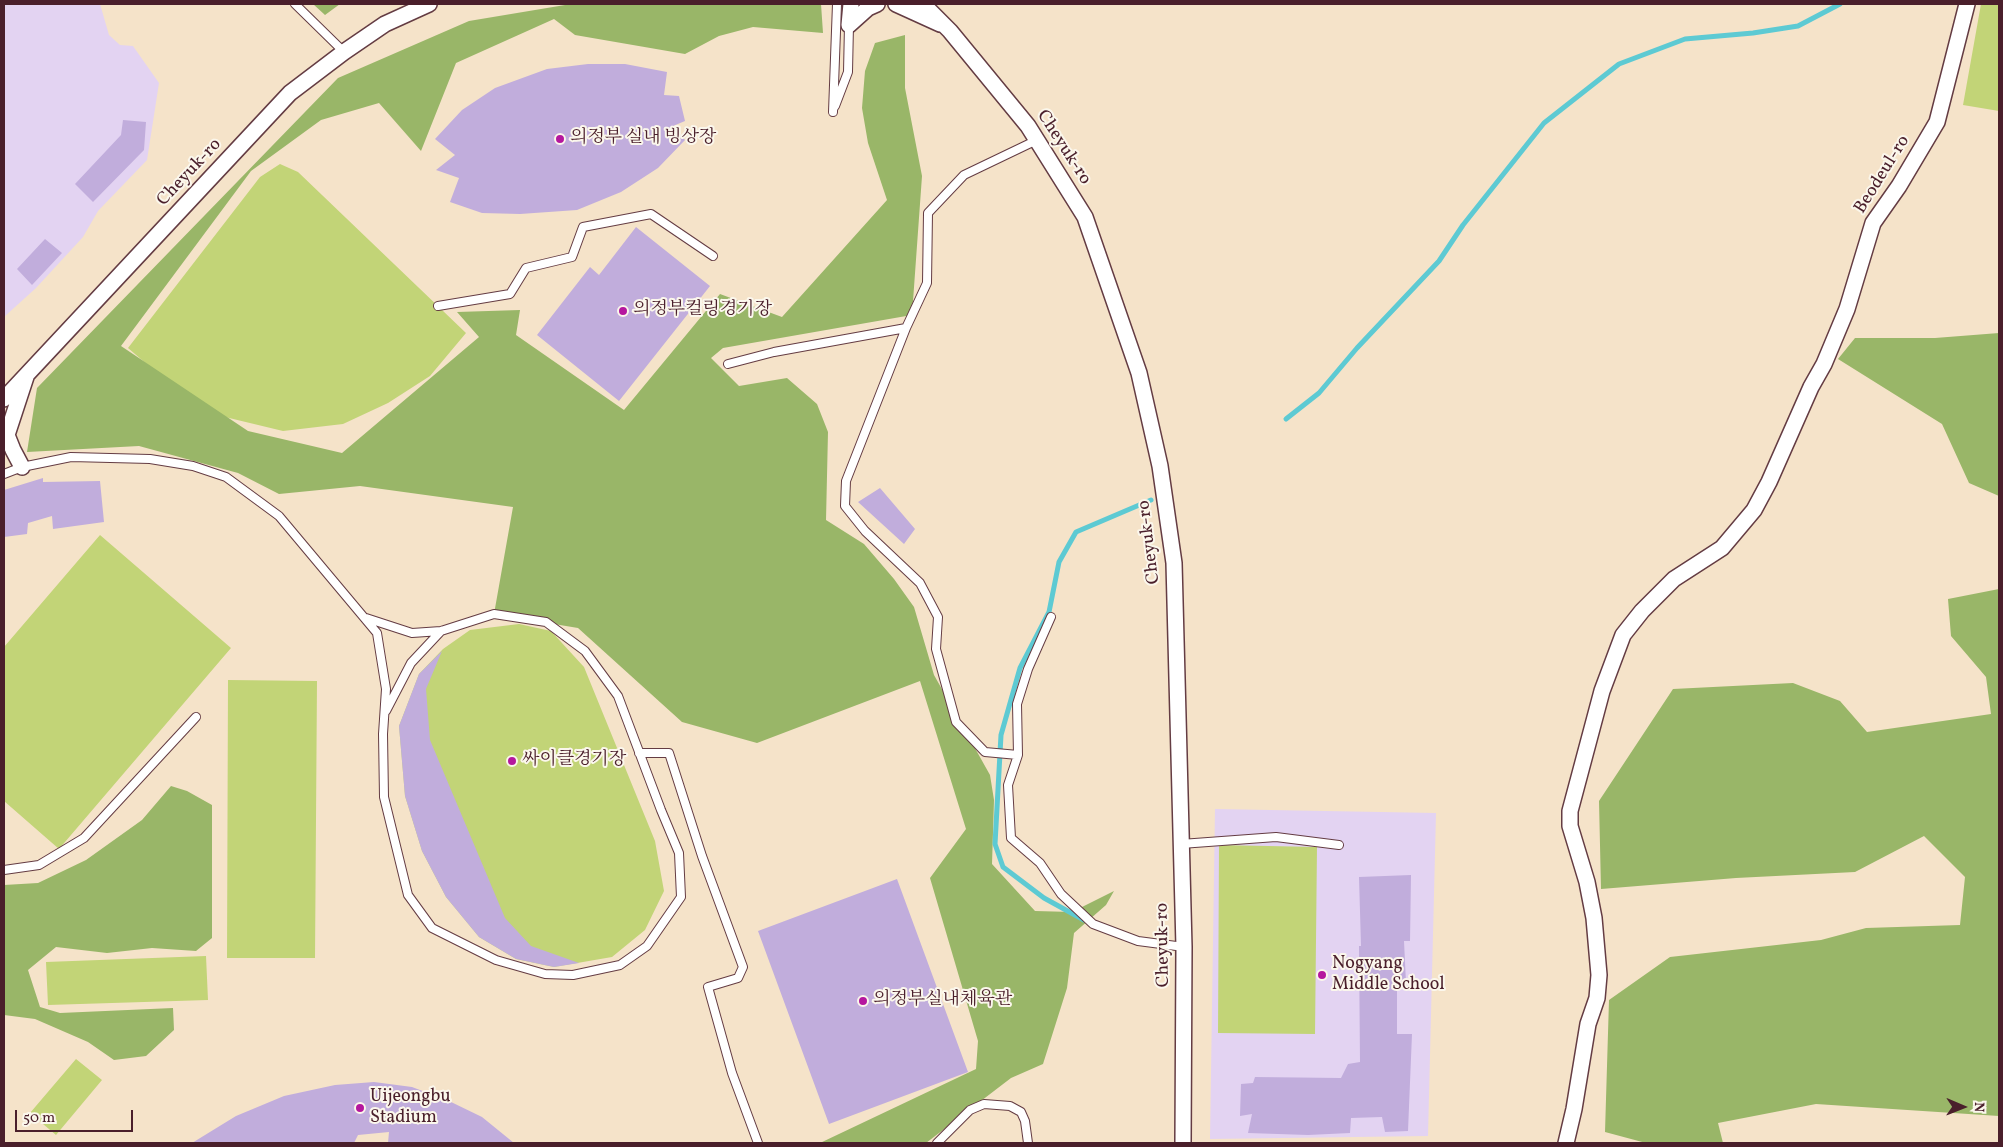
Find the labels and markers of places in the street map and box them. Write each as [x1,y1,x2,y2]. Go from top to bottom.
place label: 의정부 실내 빙상장 [570,128,716,150]
marker: 의정부 실내 빙상장 [554,133,566,145]
place label: 의정부컬링경기장 [633,300,772,322]
marker: 의정부컬링경기장 [617,305,629,317]
place label: 싸이클경기장 [522,750,626,772]
marker: 싸이클경기장 [506,755,518,767]
place label: Nogyang Middle School [1332,954,1445,996]
marker: Nogyang Middle School [1316,969,1328,981]
place label: 의정부실내체육관 [873,990,1012,1012]
marker: 의정부실내체육관 [857,995,869,1007]
place label: Uijeongbu Stadium [370,1087,451,1130]
marker: Uijeongbu Stadium [354,1102,366,1114]

